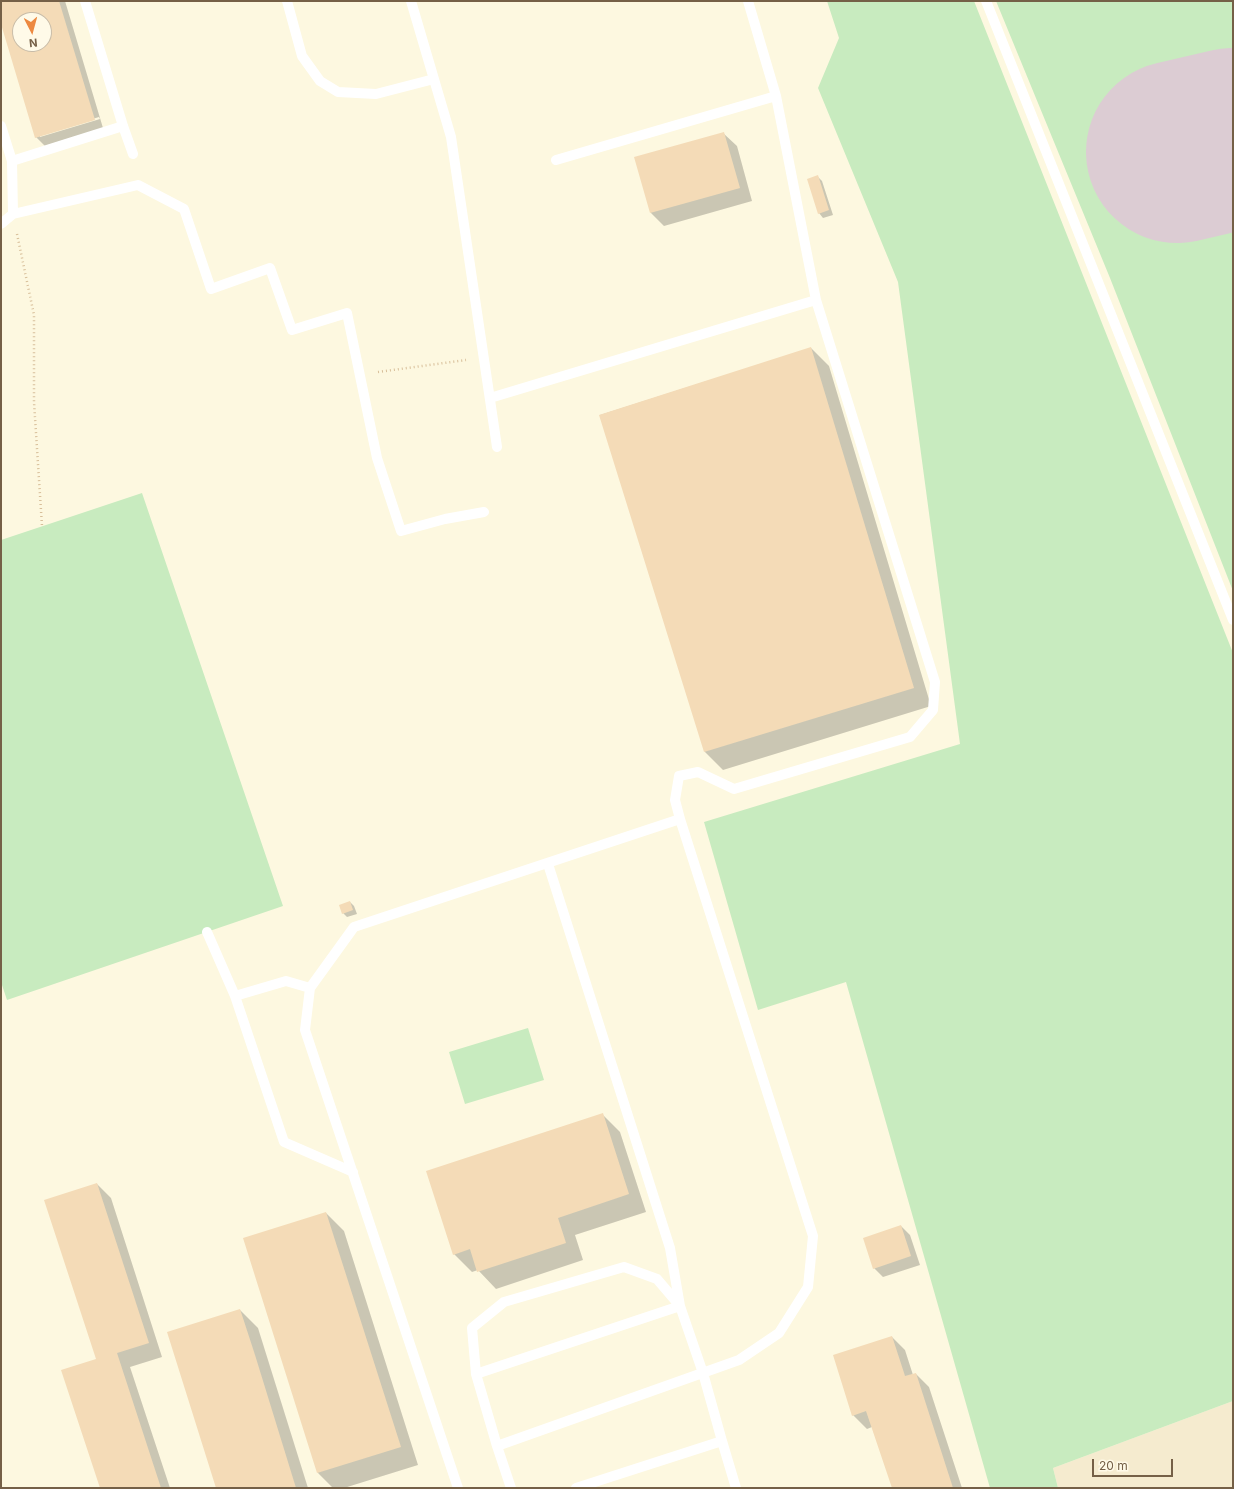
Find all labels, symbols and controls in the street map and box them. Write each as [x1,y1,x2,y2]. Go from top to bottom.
north arrow [12,12,52,52]
text: N [28,36,38,50]
scale bar [1094,1451,1175,1477]
text: 20 m [1099,1458,1128,1473]

